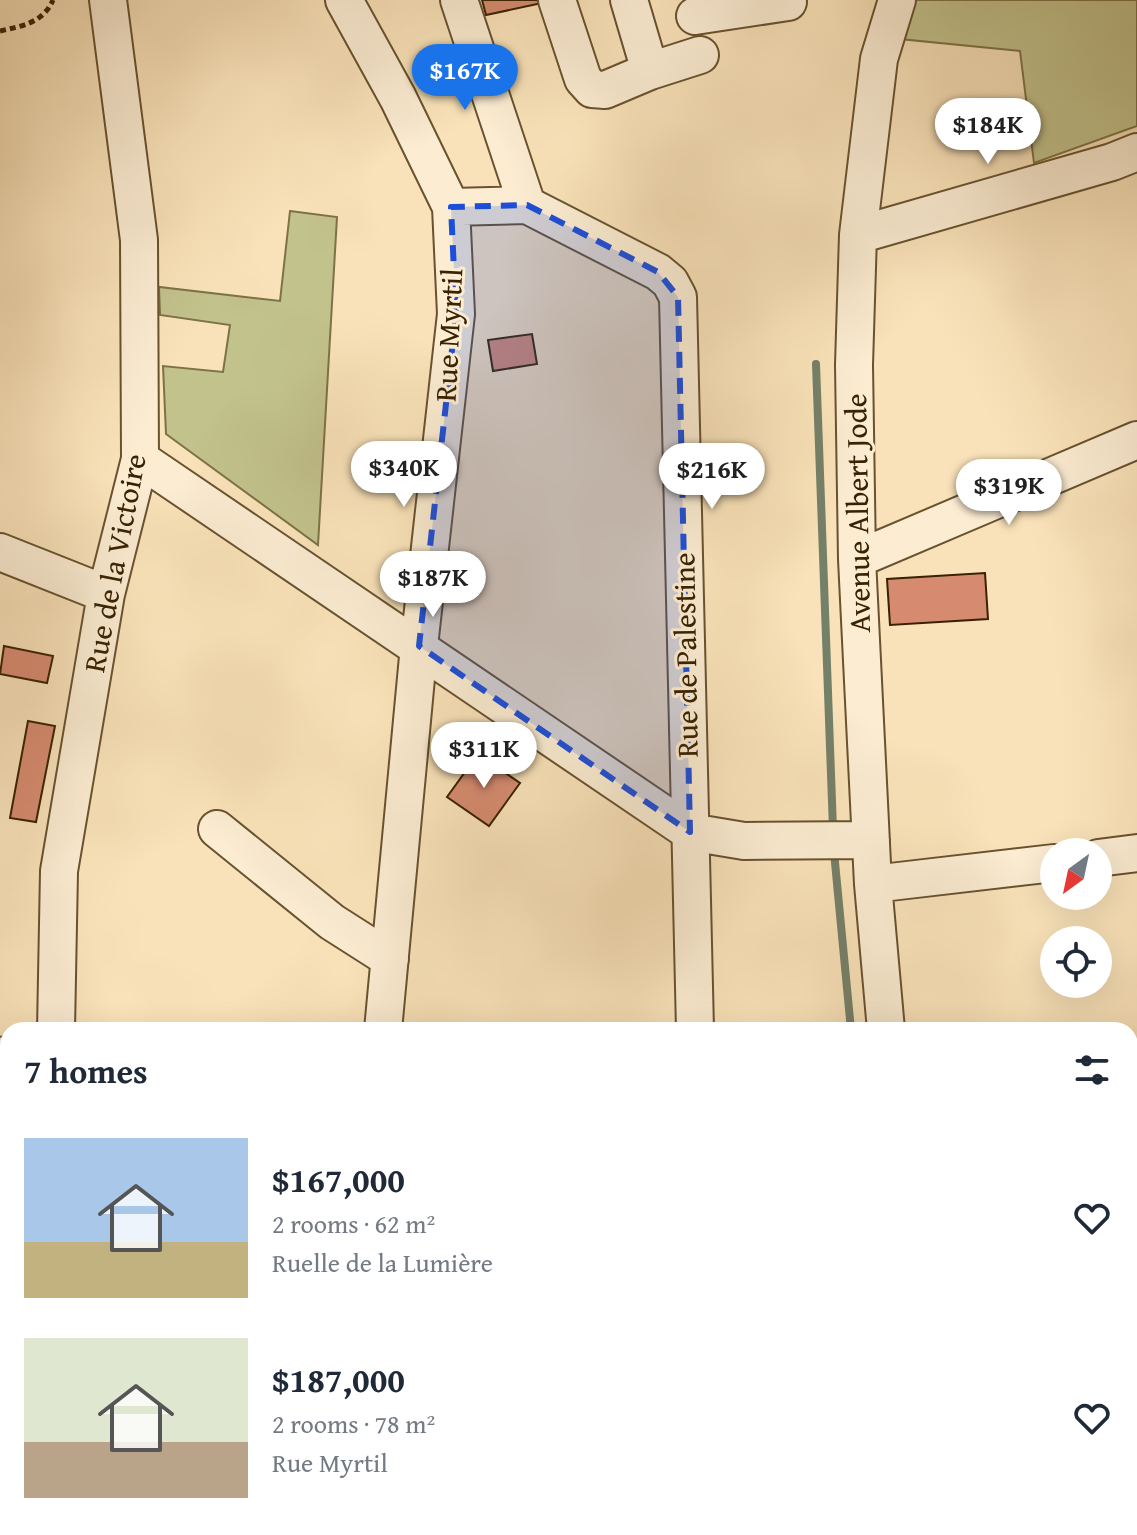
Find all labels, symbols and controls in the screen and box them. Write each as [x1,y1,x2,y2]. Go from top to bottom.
pin: $167K [409,44,521,112]
text: $167K [430,50,500,89]
pin: $184K [932,98,1044,166]
text: $184K [953,104,1023,143]
street label: Rue Myrtil [423,267,473,403]
street label: Avenue Albert Jode [833,393,881,633]
pin: $340K [348,441,460,509]
pin: $216K [656,443,768,511]
text: $340K [369,447,439,486]
text: $216K [677,449,747,488]
street label: Rue de la Victoire [71,450,157,676]
pin: $319K [953,459,1065,527]
text: $319K [974,465,1044,504]
pin: $187K [377,551,489,619]
street label: Rue de Palestine [661,552,709,758]
text: $187K [398,557,468,596]
pin: $311K [428,722,540,790]
text: $311K [449,728,519,767]
north arrow [1040,838,1112,910]
map controls [1040,838,1112,998]
button: locate [1040,926,1112,998]
text: 7 homes [24,1046,148,1095]
icon: filters [1070,1048,1114,1092]
text: $167,000 [272,1155,405,1204]
icon: home [88,1170,184,1266]
icon: heart [1070,1196,1114,1240]
text: 2 rooms · 62 m² [272,1204,435,1243]
text: Ruelle de la Lumière [272,1243,493,1282]
text: $187,000 [272,1355,405,1404]
icon: home [88,1370,184,1466]
icon: heart [1070,1396,1114,1440]
text: 2 rooms · 78 m² [272,1404,435,1443]
text: Rue Myrtil [272,1443,388,1482]

